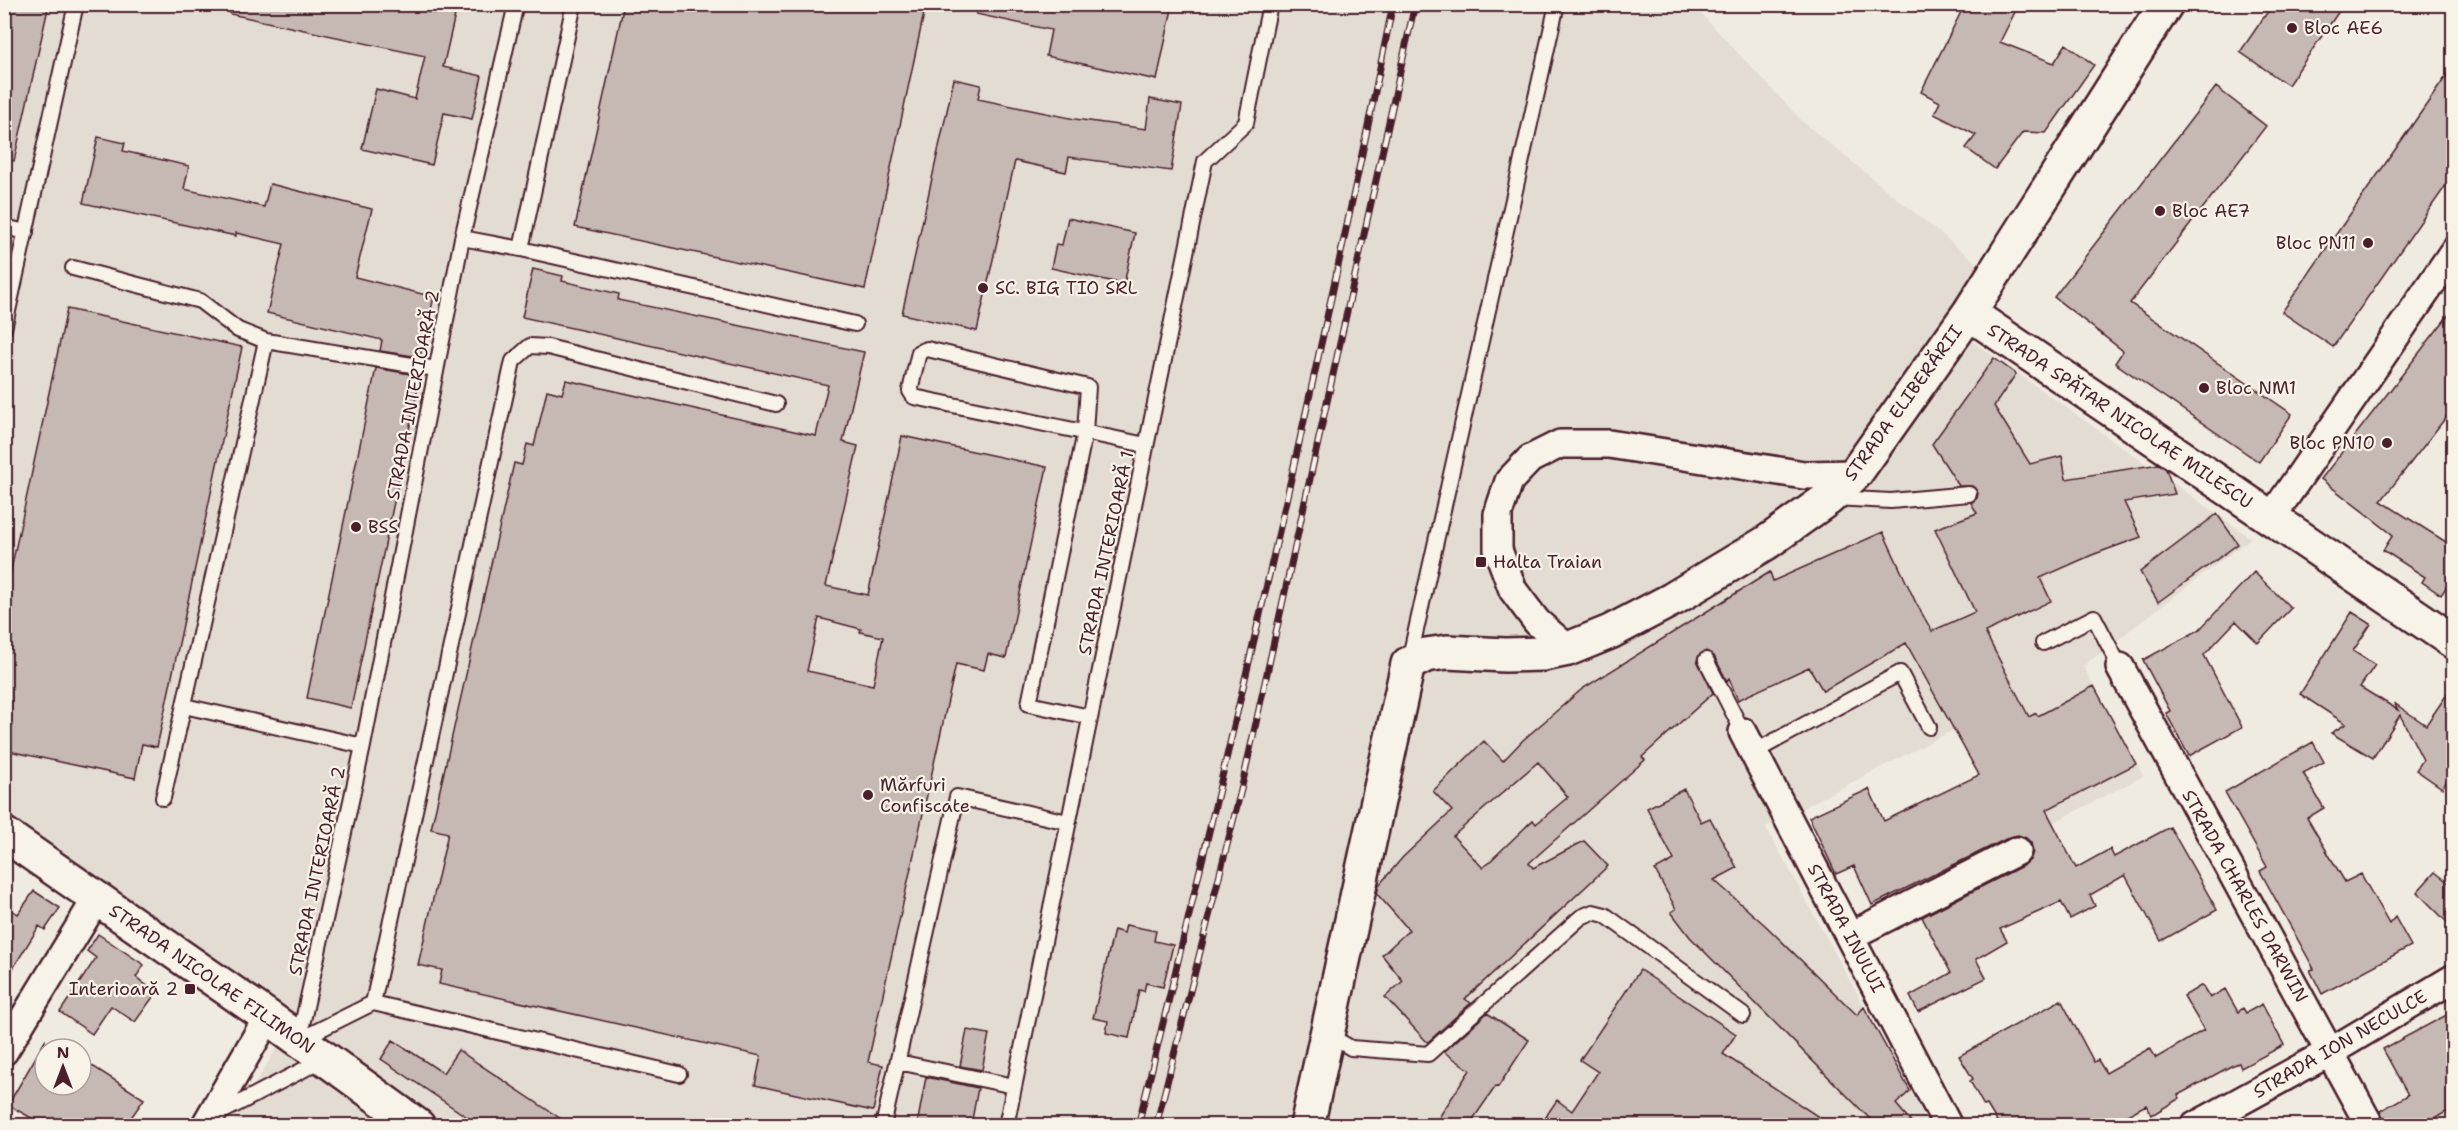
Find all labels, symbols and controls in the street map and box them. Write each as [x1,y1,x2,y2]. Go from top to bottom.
place label: Bloc AE6 [2304,16,2383,40]
marker: Bloc AE6 [2285,21,2299,35]
place label: Bloc AE7 [2172,199,2250,223]
marker: Bloc AE7 [2153,204,2167,218]
place label: Bloc PN11 [2276,231,2356,255]
marker: Bloc PN11 [2361,236,2375,250]
place label: SC. BIG TIO SRL [995,276,1138,300]
marker: SC. BIG TIO SRL [976,281,990,295]
street label: STRADA INTERIOARĂ 2 [381,288,445,502]
street label: STRADA SPĂTAR NICOLAE MILESCU [1983,318,2257,514]
street label: STRADA ELIBERĂRII [1838,320,1968,486]
place label: Bloc NM1 [2216,376,2296,400]
marker: Bloc NM1 [2197,381,2211,395]
place label: Bloc PN10 [2289,431,2375,455]
marker: Bloc PN10 [2380,436,2394,450]
street label: STRADA INTERIOARĂ 1 [1073,449,1139,657]
place label: BSS [368,515,398,539]
marker: BSS [349,520,363,534]
place label: Halta Traian [1493,550,1602,574]
marker: Halta Traian [1474,555,1488,569]
street label: STRADA INTERIOARĂ 2 [283,764,351,978]
place label: Mărfuri Confiscate [880,773,970,818]
street label: STRADA CHARLES DARWIN [2176,785,2314,1007]
marker: Mărfuri Confiscate [861,788,875,802]
street label: STRADA INULUI [1802,859,1890,997]
street label: STRADA NICOLAE FILIMON [104,899,320,1059]
place label: Interioară 2 [69,977,178,1001]
marker: Interioară 2 [183,982,197,996]
street label: STRADA ION NECULCE [2249,984,2431,1104]
north arrow [33,1037,93,1097]
text: N [57,1042,69,1063]

